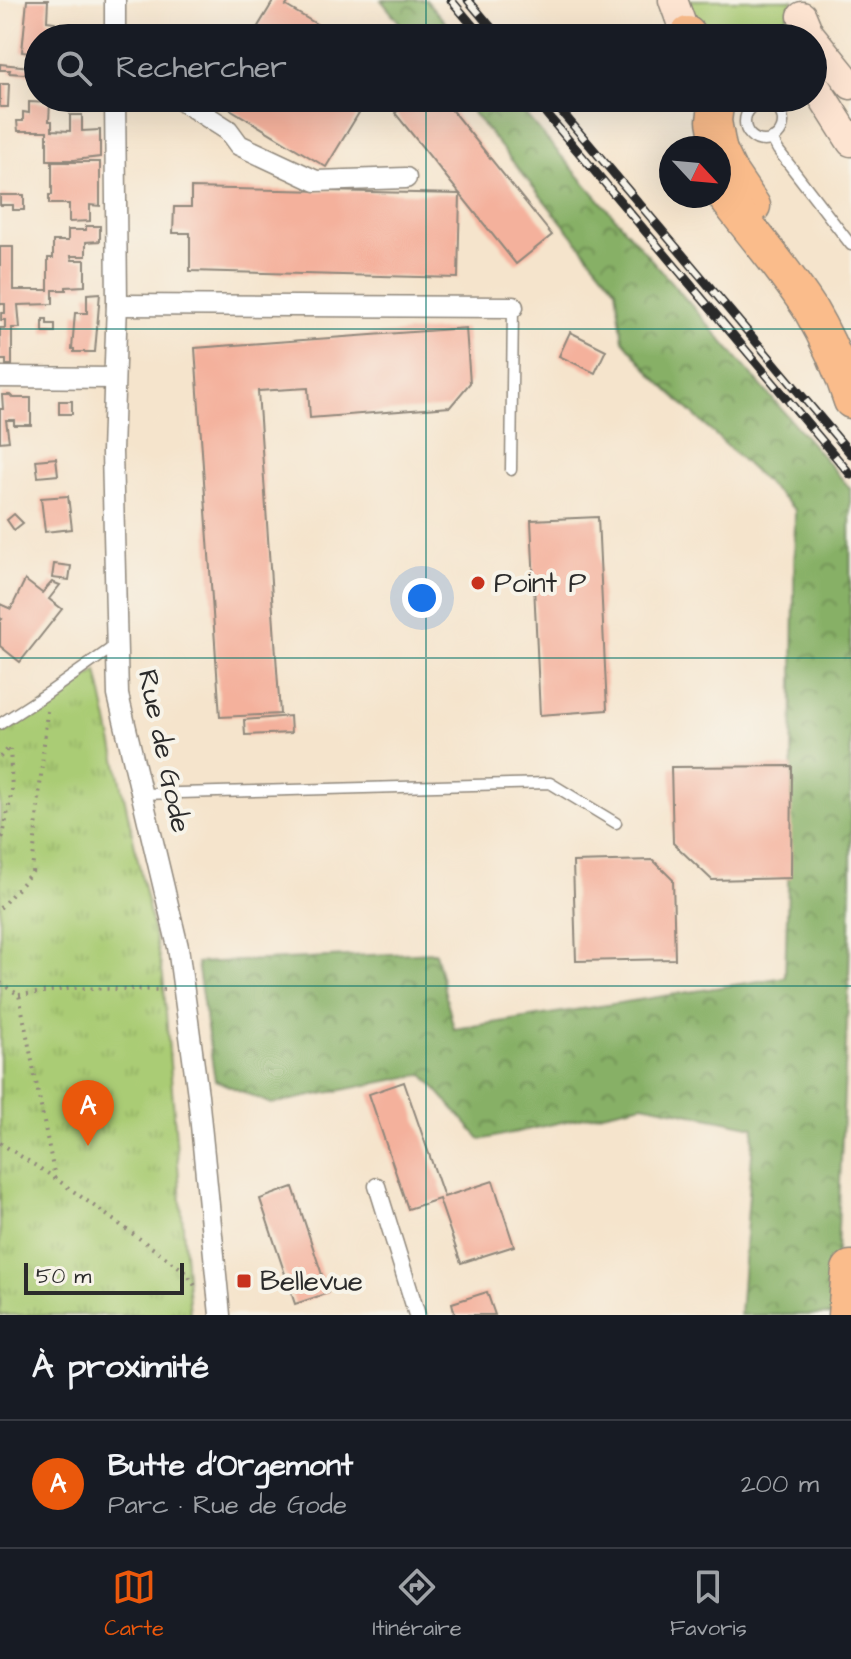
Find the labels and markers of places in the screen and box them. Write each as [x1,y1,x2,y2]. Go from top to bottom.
place label: Point P [494,564,586,603]
marker: Point P [469,574,487,592]
pin: A [62,1080,114,1146]
place label: Bellevue [260,1262,363,1301]
marker: Bellevue [235,1272,253,1290]

